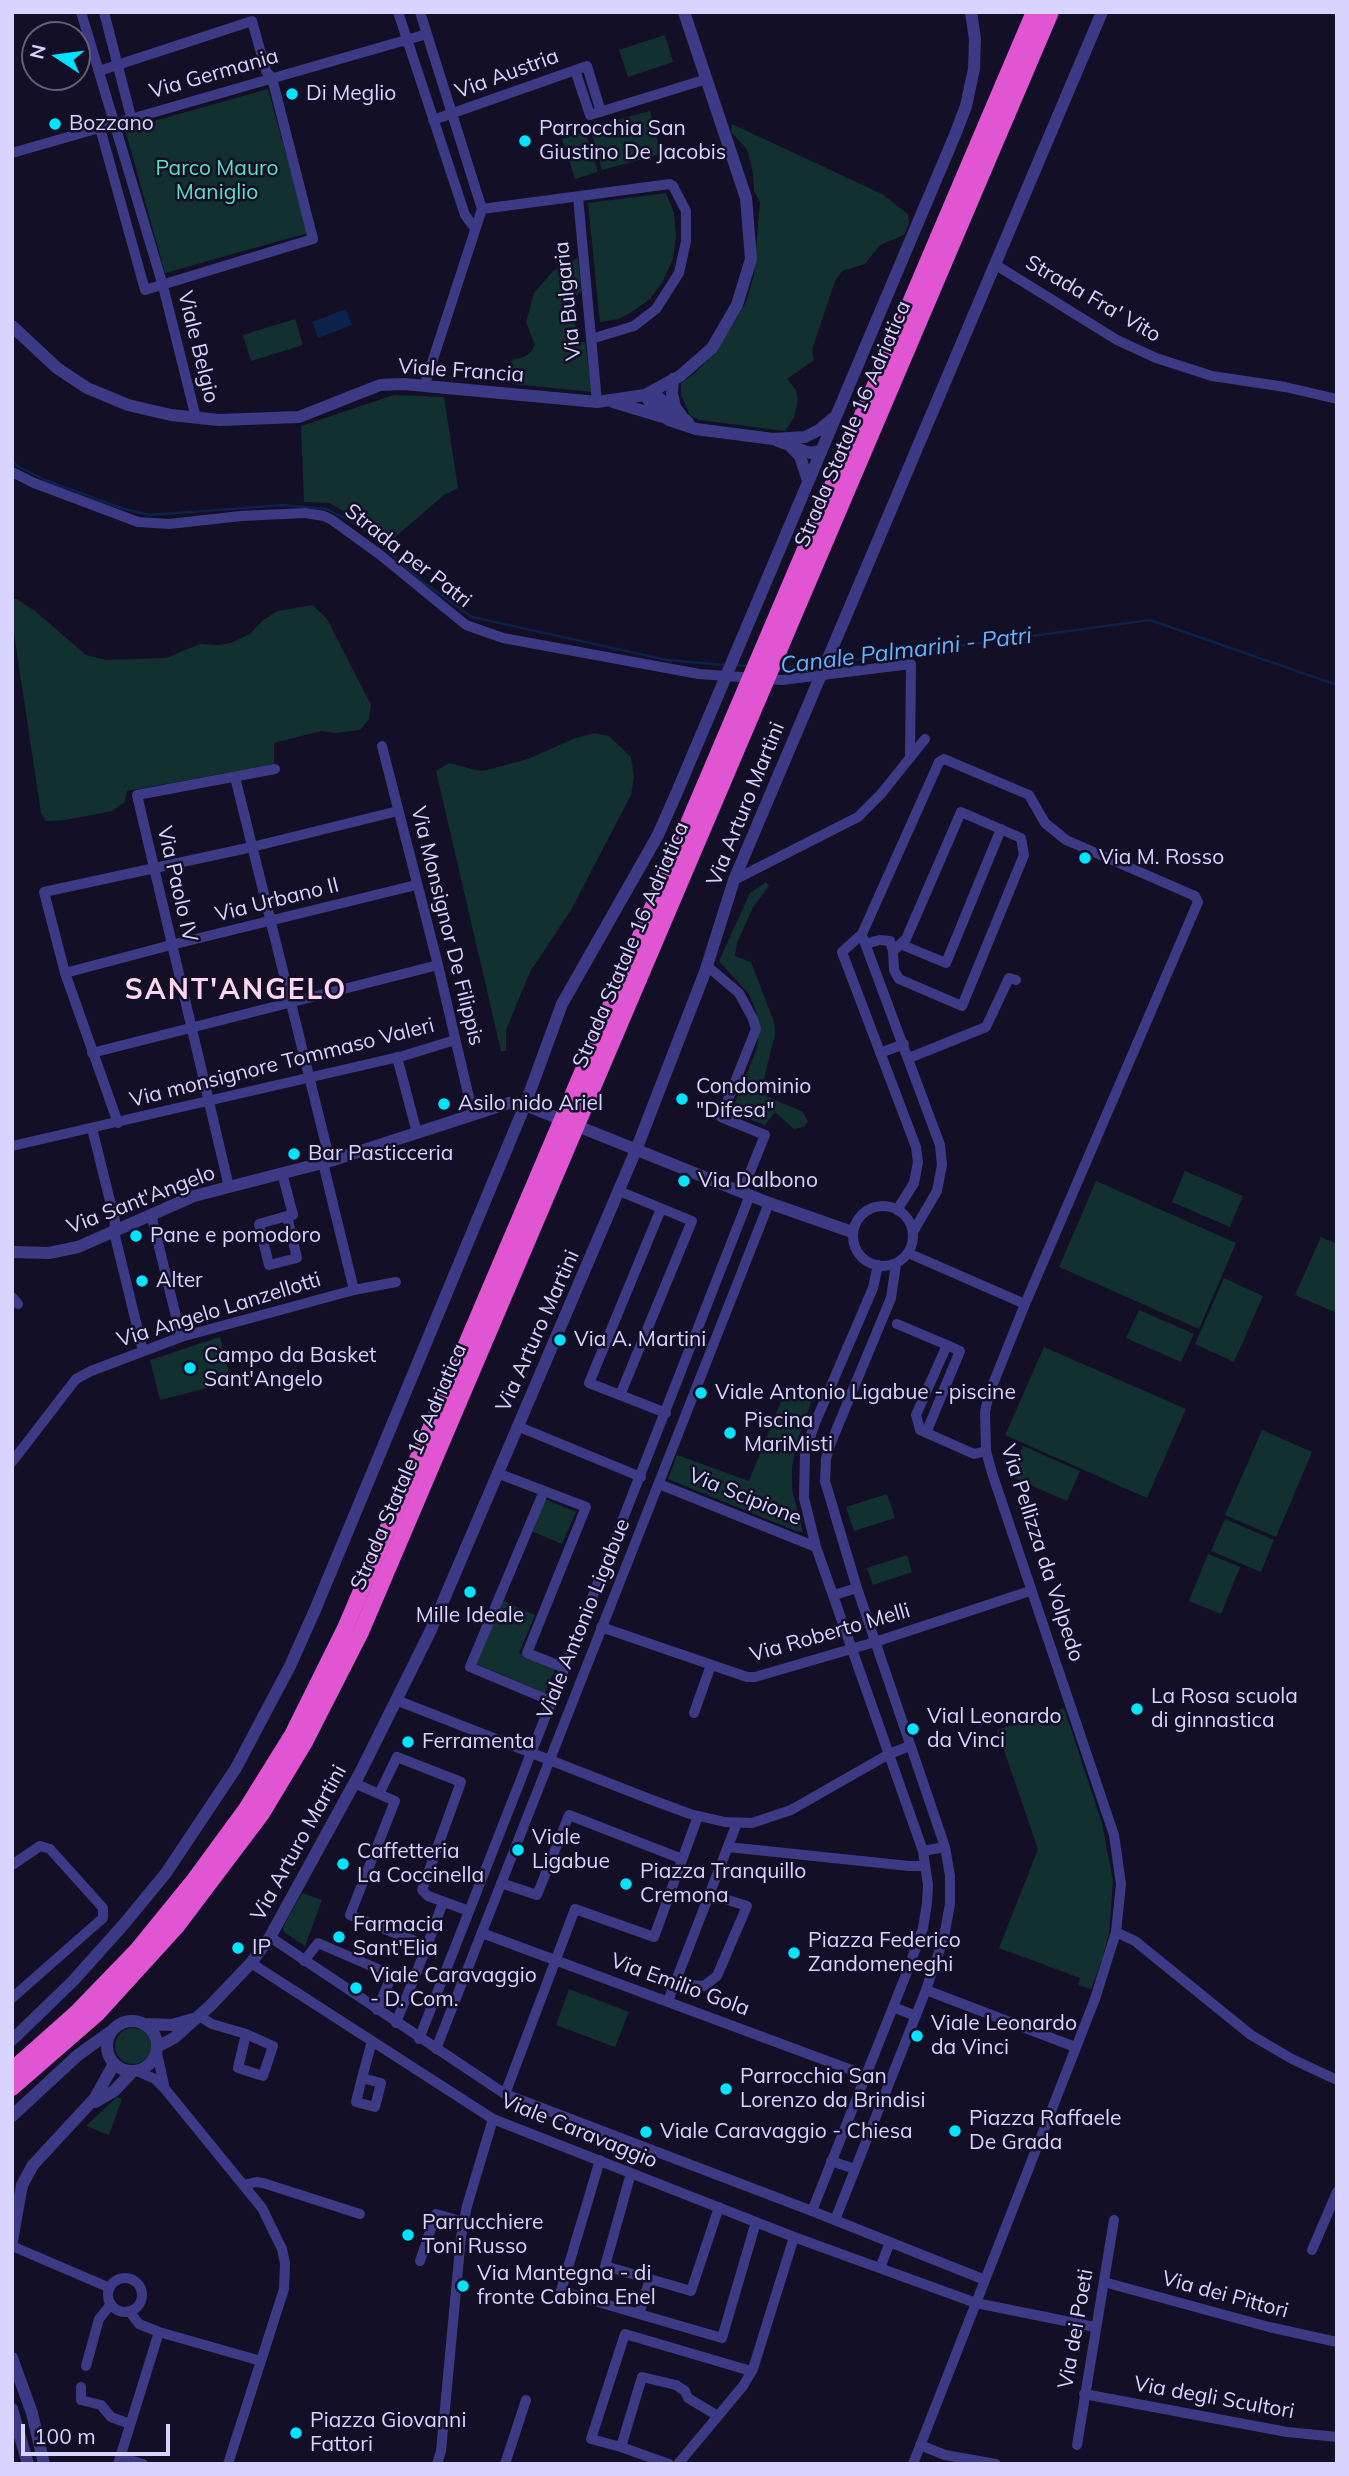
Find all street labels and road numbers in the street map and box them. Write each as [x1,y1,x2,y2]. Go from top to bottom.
street label: Via Germania [147,44,281,104]
street label: Via Austria [452,44,562,104]
street label: Via Bulgaria [549,240,587,362]
street label: Strada Fra' Vito [1021,250,1165,348]
street label: Viale Belgio [172,288,224,406]
street label: Strada Statale 16 Adriatica [790,297,916,551]
street label: Viale Francia [397,354,525,388]
street label: Strada per Patri [340,499,476,613]
street label: Via Arturo Martini [702,719,790,889]
street label: Via Monsignor De Filippis [405,804,489,1048]
street label: Strada Statale 16 Adriatica [568,818,694,1072]
street label: Via Paolo IV [151,824,203,944]
street label: Via Urbano II [213,872,341,928]
street label: Via monsignore Tommaso Valeri [127,1013,437,1113]
street label: Via Sant'Angelo [63,1160,219,1240]
street label: Via Arturo Martini [491,1246,585,1416]
street label: Via Angelo Lanzellotti [114,1267,324,1353]
street label: Strada Statale 16 Adriatica [346,1340,472,1594]
street label: Via Pellizza da Volpedo [995,1441,1089,1665]
street label: Via Scipione [685,1463,805,1531]
street label: Viale Antonio Ligabue [532,1515,636,1723]
street label: Via Roberto Melli [747,1598,913,1668]
street label: Via Arturo Martini [246,1761,352,1925]
street label: Via Emilio Gola [607,1948,753,2022]
street label: Viale Caravaggio [497,2088,661,2174]
street label: Via dei Pittori [1159,2266,1291,2324]
street label: Via dei Poeti [1053,2267,1099,2391]
street label: Via degli Scultori [1132,2371,1296,2425]

